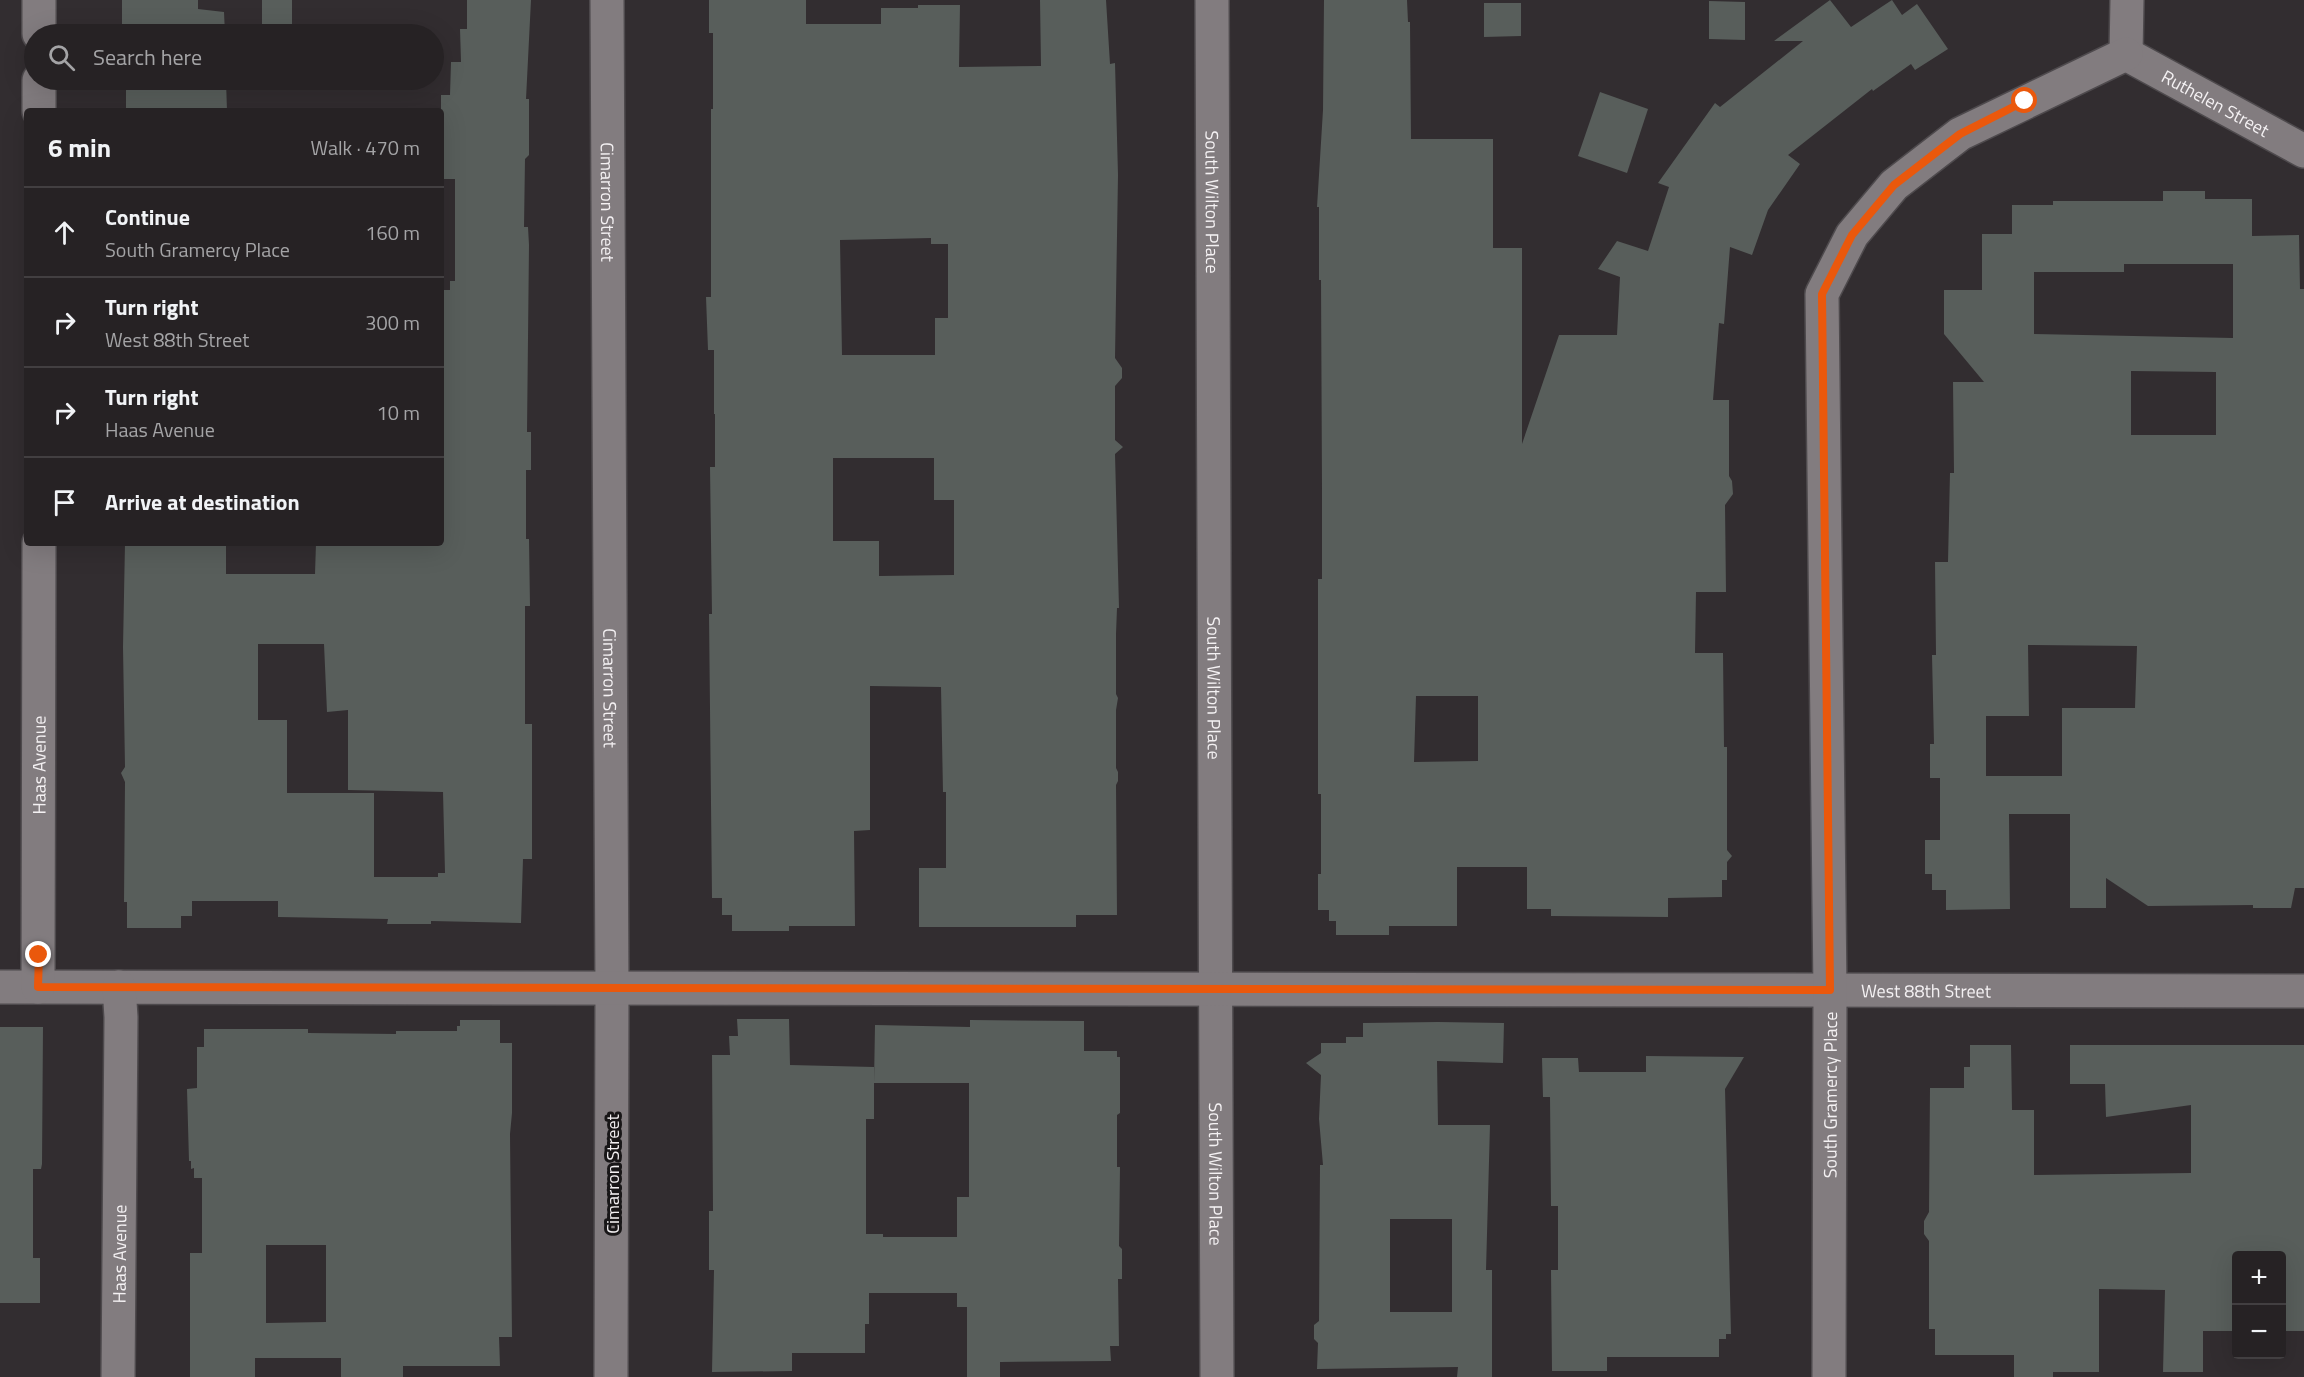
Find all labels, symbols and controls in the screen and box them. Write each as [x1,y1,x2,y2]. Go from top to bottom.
search box [24,24,444,90]
text: Search here [93,40,202,74]
icon: search [45,41,78,74]
street label: Ruthelen Street [2157,62,2275,143]
route start [2011,87,2037,113]
text: 6 min [48,128,111,167]
street label: South Wilton Place [1199,130,1226,274]
text: Walk · 470 m [311,132,420,163]
street label: Cimarron Street [594,142,622,263]
text: Continue [105,200,190,234]
icon: ahead [48,216,81,249]
text: 160 m [365,217,420,248]
text: South Gramercy Place [105,234,290,265]
text: Turn right [105,290,199,324]
icon: right [48,306,81,339]
text: 300 m [365,307,420,338]
text: West 88th Street [105,324,249,355]
text: Turn right [105,380,199,414]
icon: right [48,396,81,429]
text: 10 m [376,397,420,428]
text: Haas Avenue [105,414,215,445]
text: Arrive at destination [105,485,300,519]
icon: arrive [48,486,81,519]
street label: South Wilton Place [1201,616,1228,760]
street label: Cimarron Street [597,628,624,749]
street label: Haas Avenue [25,716,52,814]
route end [25,941,51,967]
street label: West 88th Street [1861,977,1992,1004]
street label: South Gramercy Place [1816,1012,1843,1178]
street label: South Wilton Place [1203,1102,1230,1246]
street label: Cimarron Street [599,1114,626,1234]
street label: Haas Avenue [105,1204,133,1304]
map controls [2232,1251,2286,1359]
button: + [2232,1251,2286,1305]
button: − [2232,1305,2286,1359]

